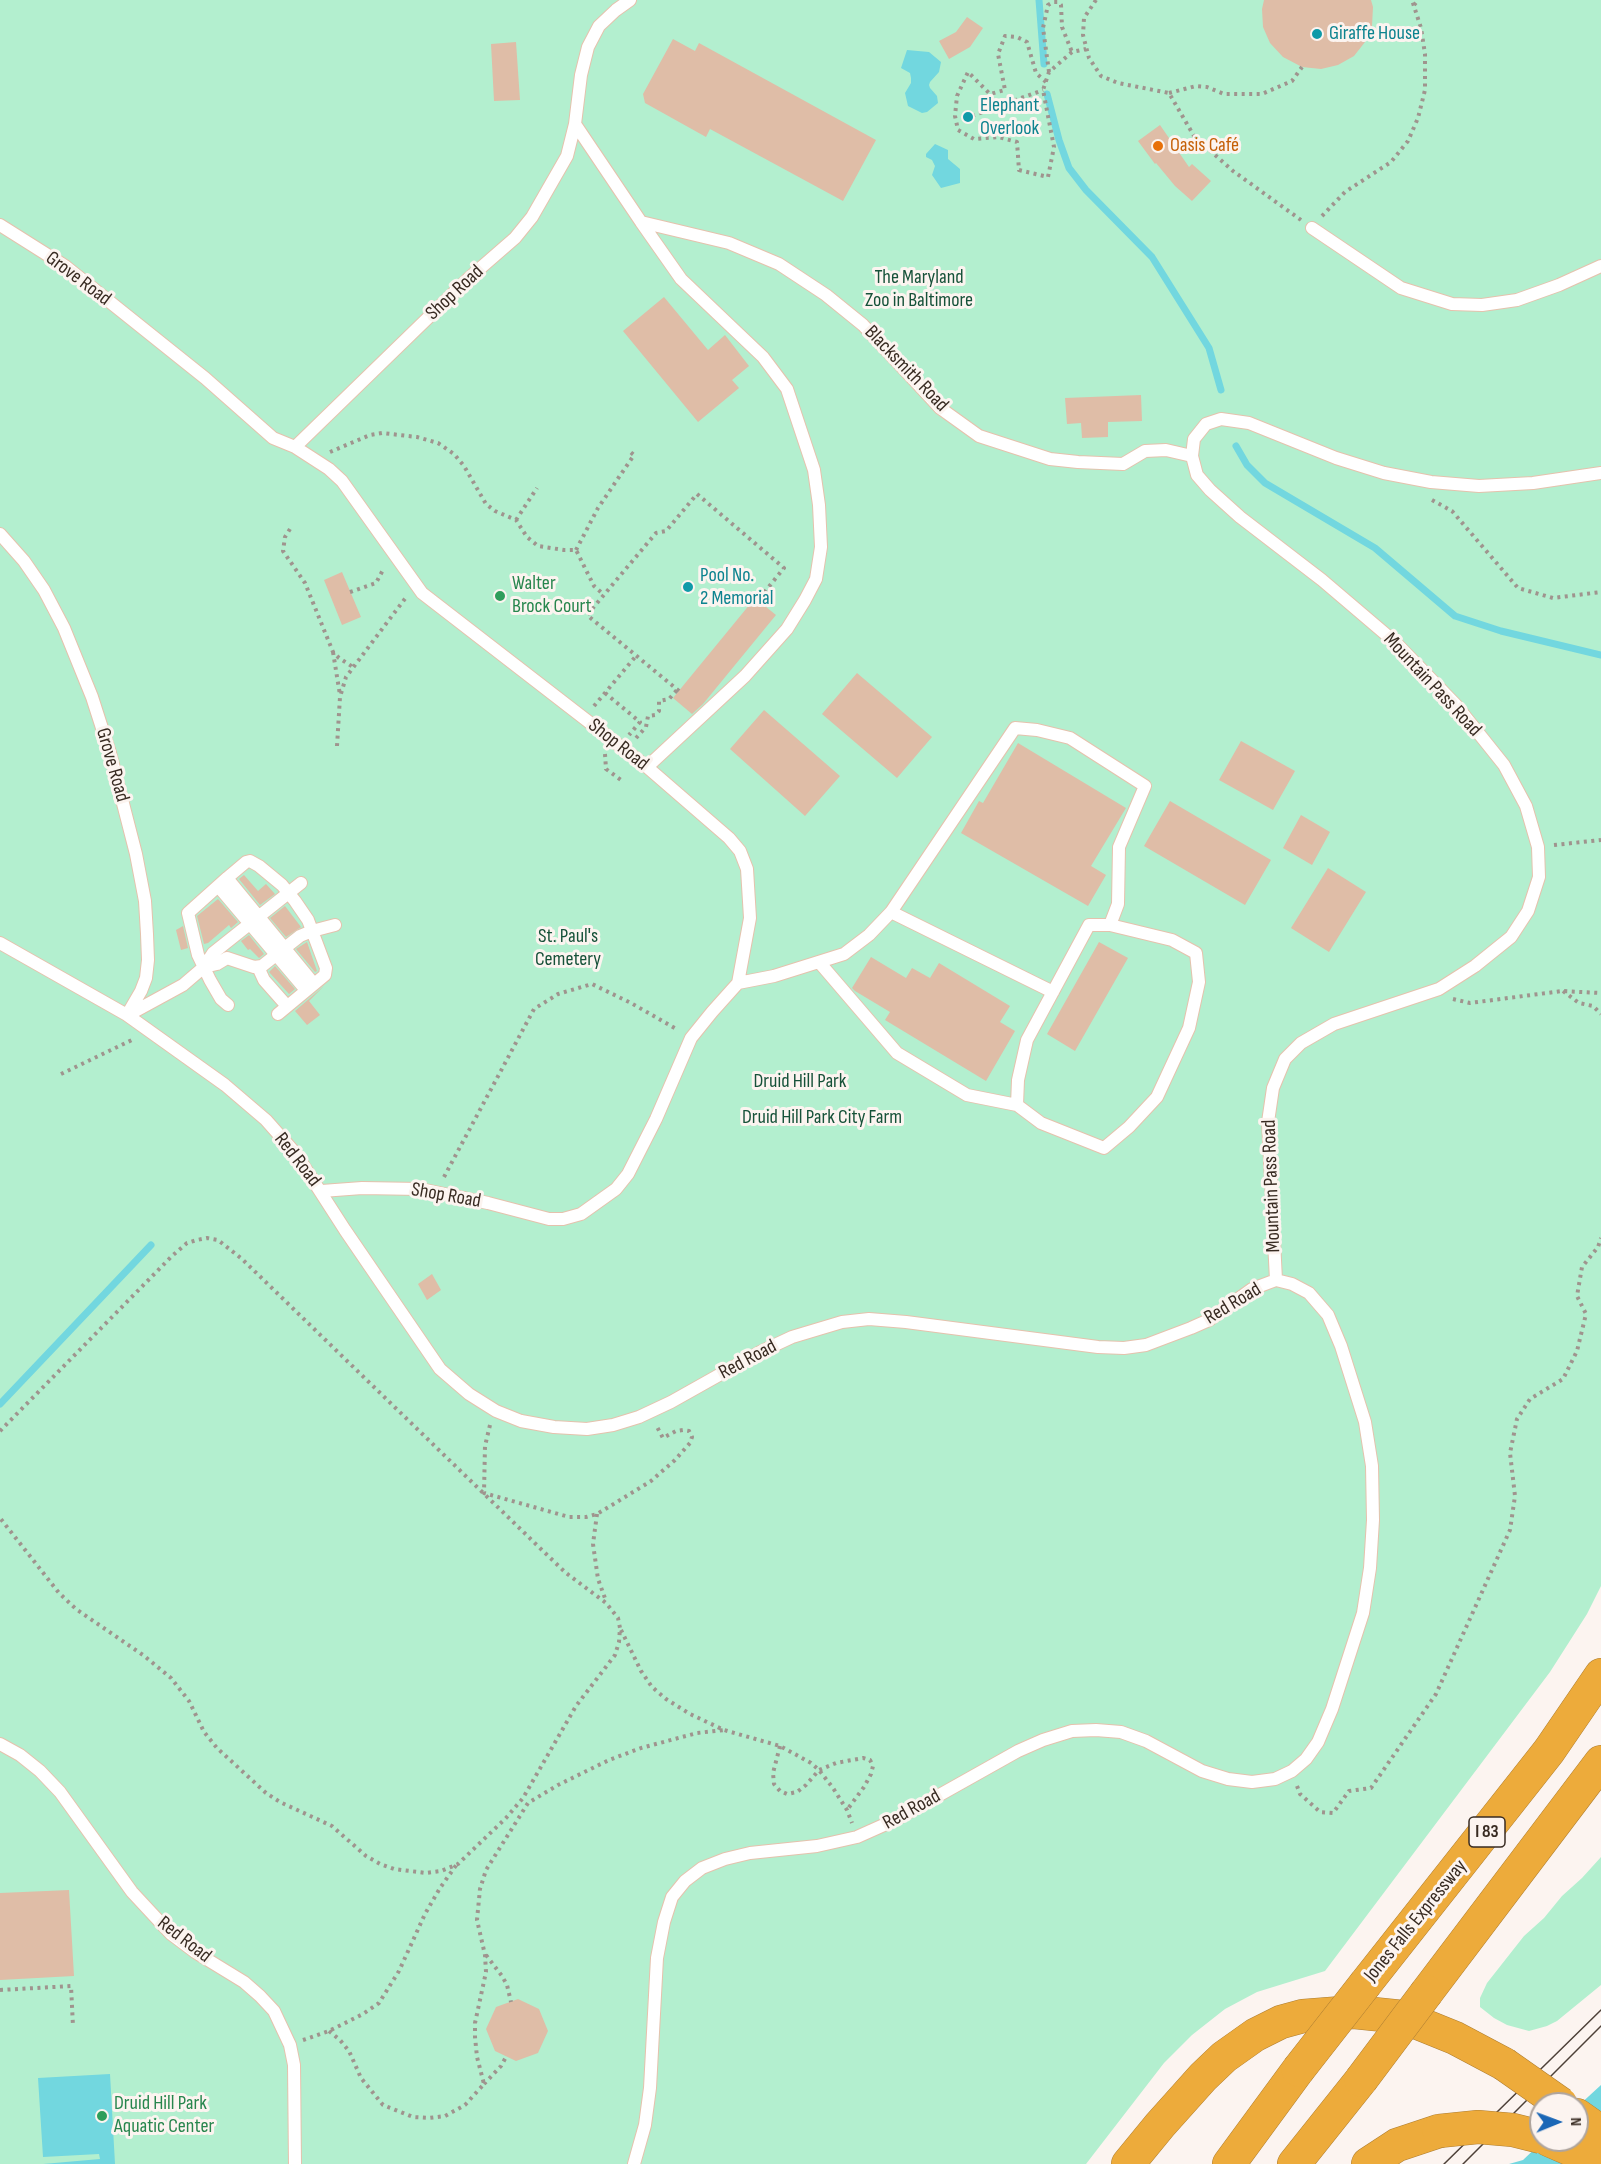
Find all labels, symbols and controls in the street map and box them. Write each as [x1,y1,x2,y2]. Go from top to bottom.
place label: Giraffe House [1329,22,1420,46]
marker: Giraffe House [1310,27,1324,41]
place label: Elephant Overlook [980,94,1039,141]
marker: Elephant Overlook [961,110,975,124]
place label: Oasis Café [1170,134,1239,158]
marker: Oasis Café [1151,139,1165,153]
street label: Grove Road [41,247,115,311]
street label: Shop Road [421,260,489,326]
park label: The Maryland Zoo in Baltimore [865,266,973,313]
street label: Blacksmith Road [859,321,953,417]
place label: Pool No. 2 Memorial [700,564,773,611]
place label: Walter Brock Court [512,572,592,619]
marker: Pool No. 2 Memorial [681,580,695,594]
marker: Walter Brock Court [493,589,507,603]
street label: Mountain Pass Road [1378,628,1486,742]
street label: Shop Road [583,714,653,776]
street label: Grove Road [90,725,134,805]
park label: St. Paul's Cemetery [535,925,601,972]
park label: Druid Hill Park [754,1070,846,1094]
park label: Druid Hill Park City Farm [742,1106,902,1130]
street label: Mountain Pass Road [1258,1119,1286,1253]
street label: Red Road [268,1128,326,1192]
street label: Shop Road [409,1178,483,1214]
street label: Red Road [1200,1278,1266,1330]
street label: Red Road [715,1335,781,1385]
street label: Red Road [879,1785,945,1835]
road number: I 83 [1469,1817,1505,1847]
street label: Jones Falls Expressway [1359,1855,1473,1987]
street label: Red Road [152,1911,216,1969]
place label: Druid Hill Park Aquatic Center [114,2092,214,2139]
north arrow [1529,2092,1589,2152]
marker: Druid Hill Park Aquatic Center [95,2109,109,2123]
text: N [1566,2117,1585,2126]

